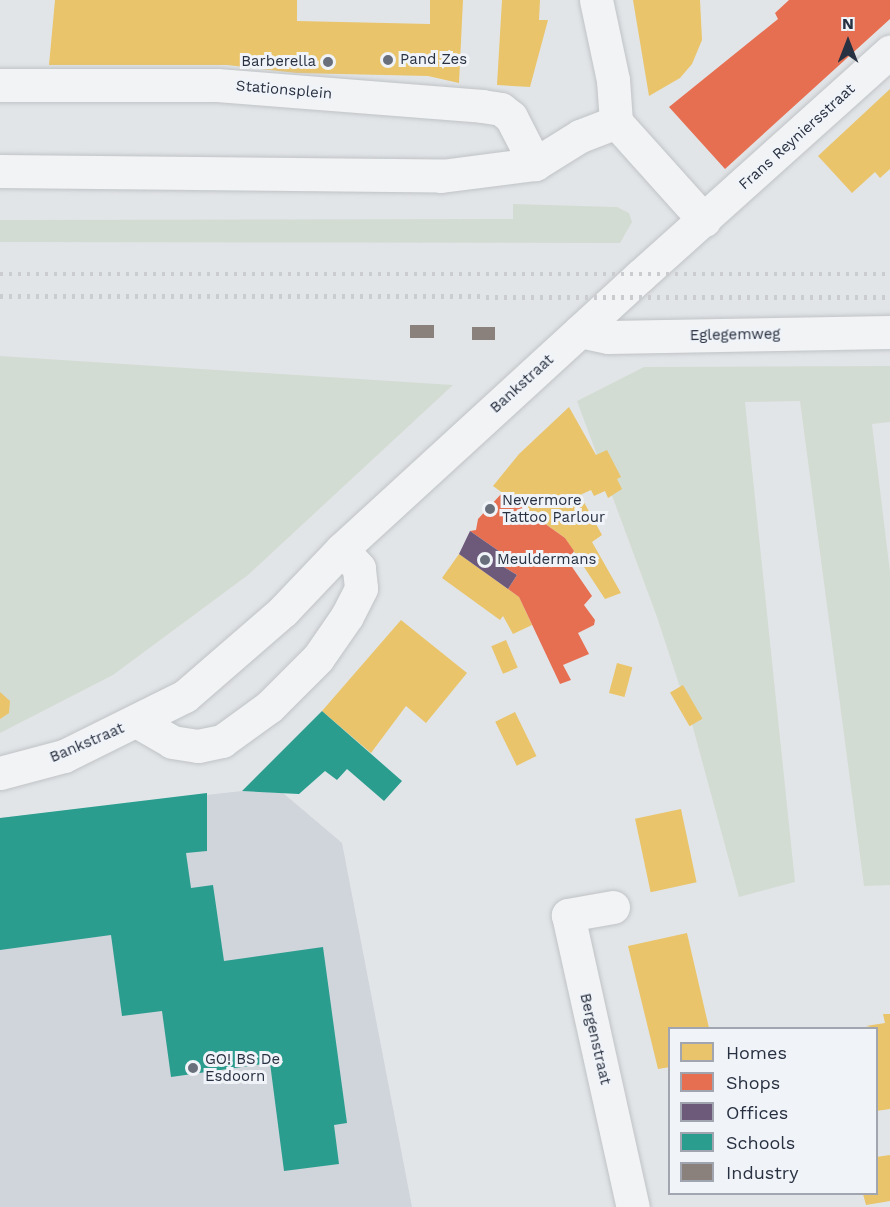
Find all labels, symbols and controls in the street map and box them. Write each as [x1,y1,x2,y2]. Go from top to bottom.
north arrow [818,12,878,72]
text: N [842,14,854,33]
place label: Pand Zes [400,51,467,69]
place label: Barberella [241,53,316,71]
marker: Pand Zes [381,53,395,67]
marker: Barberella [321,55,335,69]
street label: Stationsplein [235,77,333,103]
street label: Frans Reyniersstraat [735,80,859,194]
street label: Eglegemweg [690,325,780,345]
street label: Bankstraat [487,351,557,417]
place label: Nevermore Tattoo Parlour [502,491,605,526]
marker: Nevermore Tattoo Parlour [483,502,497,516]
place label: Meuldermans [497,551,596,569]
marker: Meuldermans [478,553,492,567]
street label: Bankstraat [47,719,127,767]
street label: Bergenstraat [576,992,614,1086]
legend [668,1027,878,1195]
text: Homes [726,1042,787,1063]
place label: GO! BS De Esdoorn [205,1050,280,1085]
marker: GO! BS De Esdoorn [186,1061,200,1075]
text: Shops [726,1072,780,1093]
text: Offices [726,1102,788,1123]
text: Schools [726,1132,795,1153]
text: Industry [726,1162,798,1183]

